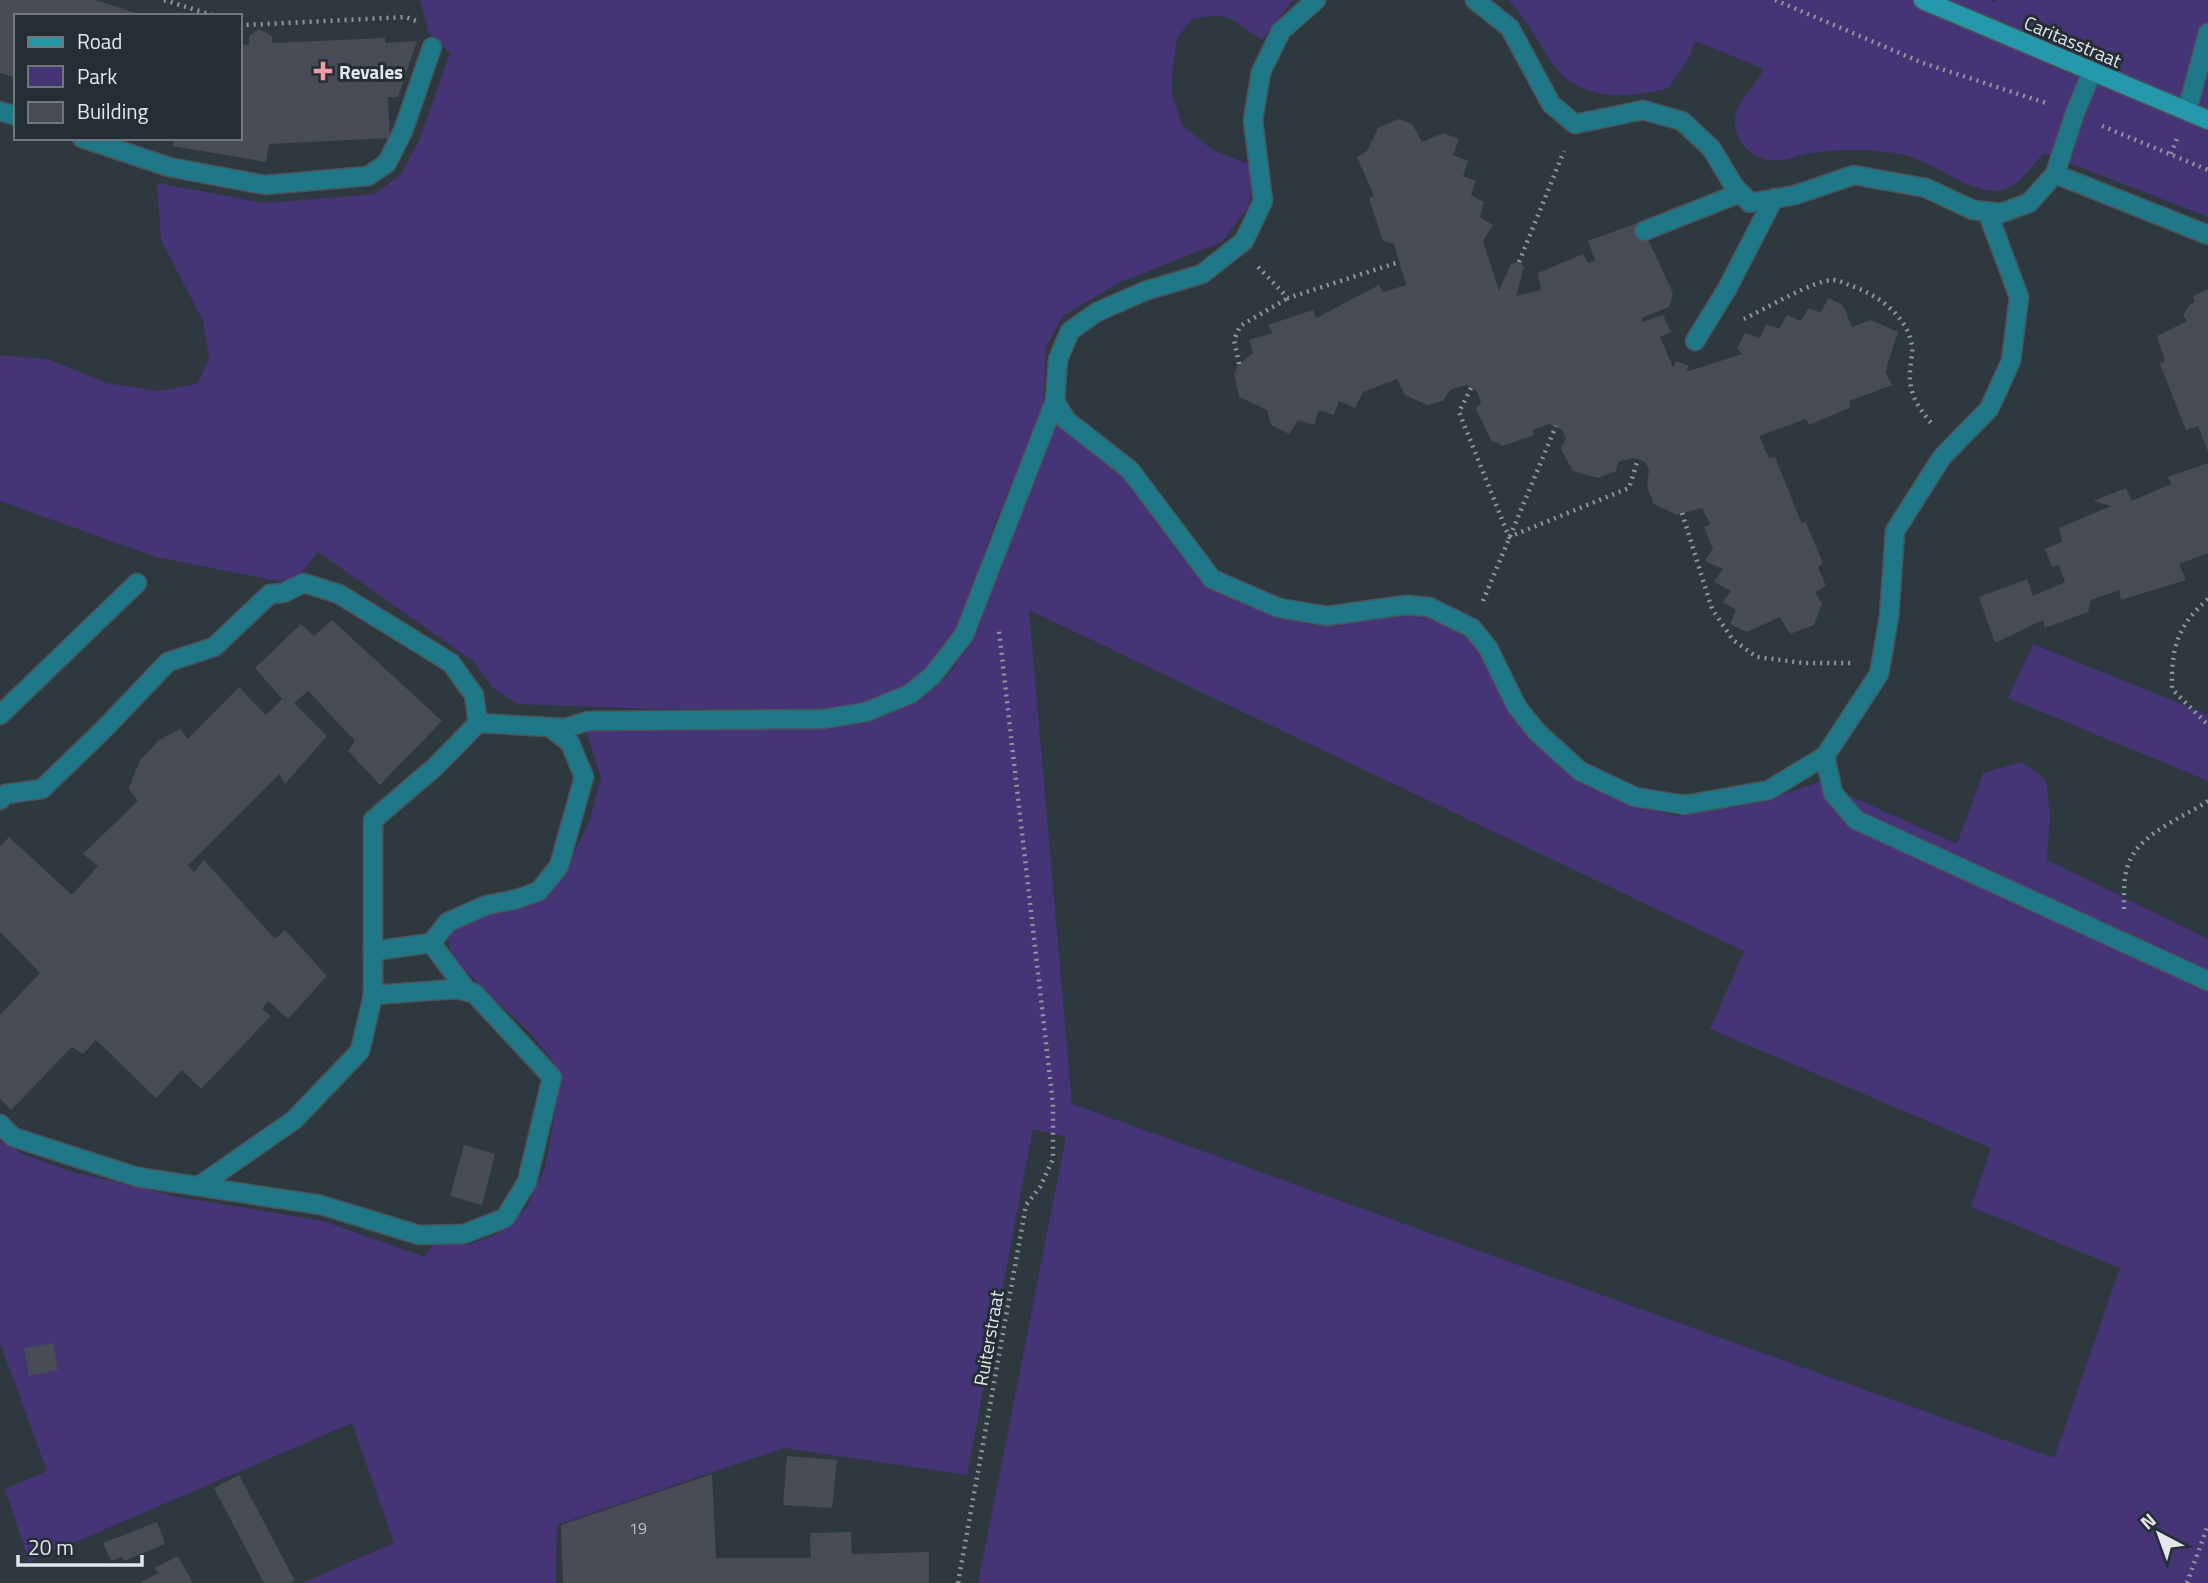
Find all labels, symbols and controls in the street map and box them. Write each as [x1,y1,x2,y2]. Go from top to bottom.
street label: Caritasstraat [2020,7,2127,75]
legend [14,14,242,140]
text: Road [77,25,122,57]
place label: Revales [339,57,403,86]
text: Park [77,60,117,92]
marker: Revales [313,61,333,81]
text: Building [77,95,149,127]
street label: Ruiterstraat [965,1288,1011,1388]
north arrow [2124,1499,2194,1569]
text: N [2133,1506,2162,1536]
house number: 19 [629,1516,647,1540]
scale bar [18,1524,142,1568]
text: 20 m [28,1531,74,1563]

